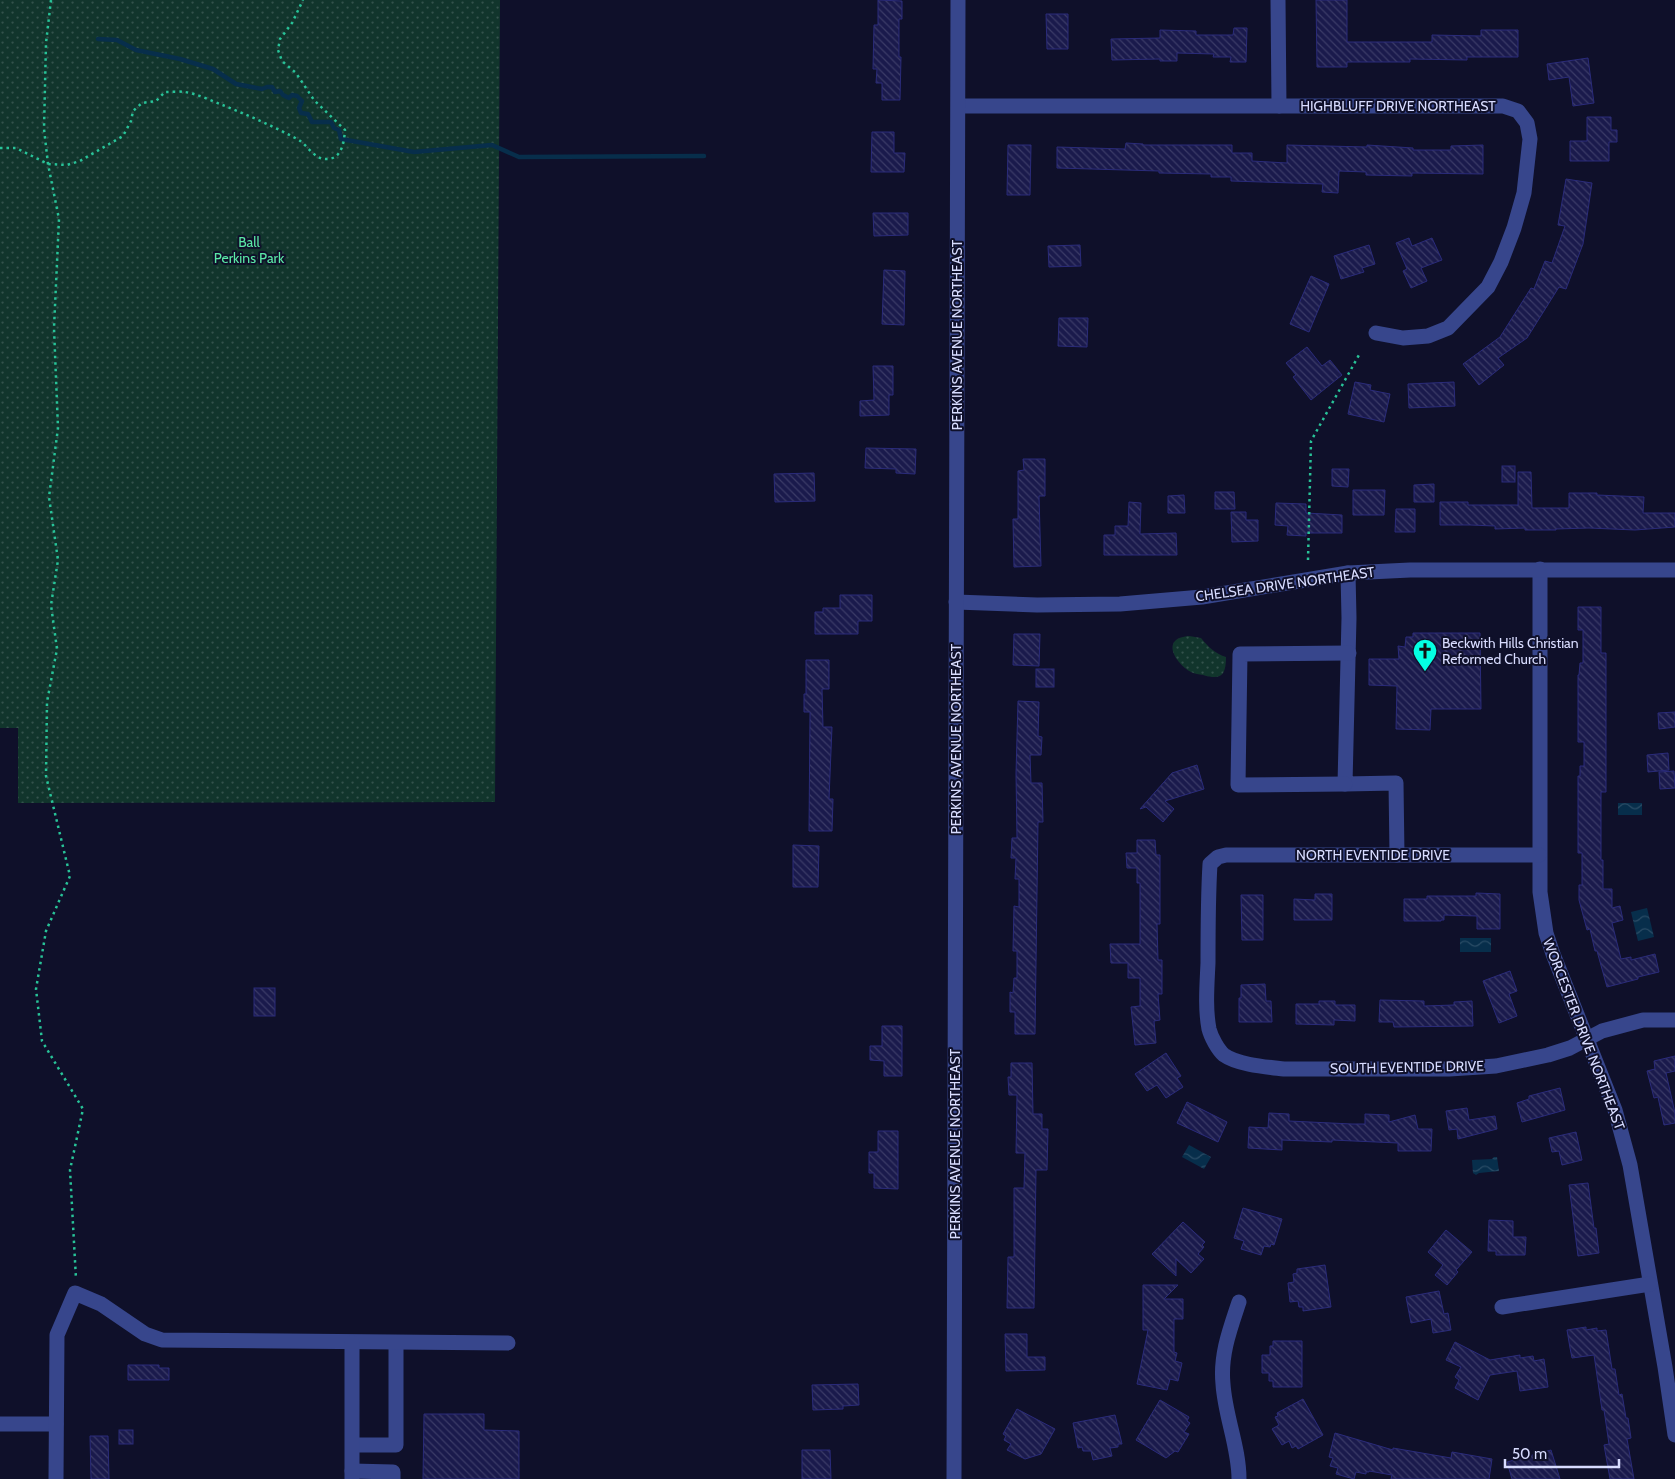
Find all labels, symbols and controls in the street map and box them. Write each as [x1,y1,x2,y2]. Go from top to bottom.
street label: HIGHBLUFF DRIVE NORTHEAST [1300,97,1496,115]
park label: Ball Perkins Park [214,233,285,267]
street label: PERKINS AVENUE NORTHEAST [948,239,966,430]
street label: CHELSEA DRIVE NORTHEAST [1194,562,1376,605]
place label: Beckwith Hills Christian Reformed Church [1442,634,1579,668]
church icon: Beckwith Hills Christian Reformed Church [1412,638,1438,672]
street label: PERKINS AVENUE NORTHEAST [947,643,965,834]
street label: NORTH EVENTIDE DRIVE [1296,846,1450,864]
street label: WORCESTER DRIVE NORTHEAST [1539,936,1629,1133]
street label: PERKINS AVENUE NORTHEAST [946,1048,964,1239]
street label: SOUTH EVENTIDE DRIVE [1330,1057,1484,1077]
scale bar [1505,1436,1619,1468]
text: 50 m [1512,1445,1547,1463]

